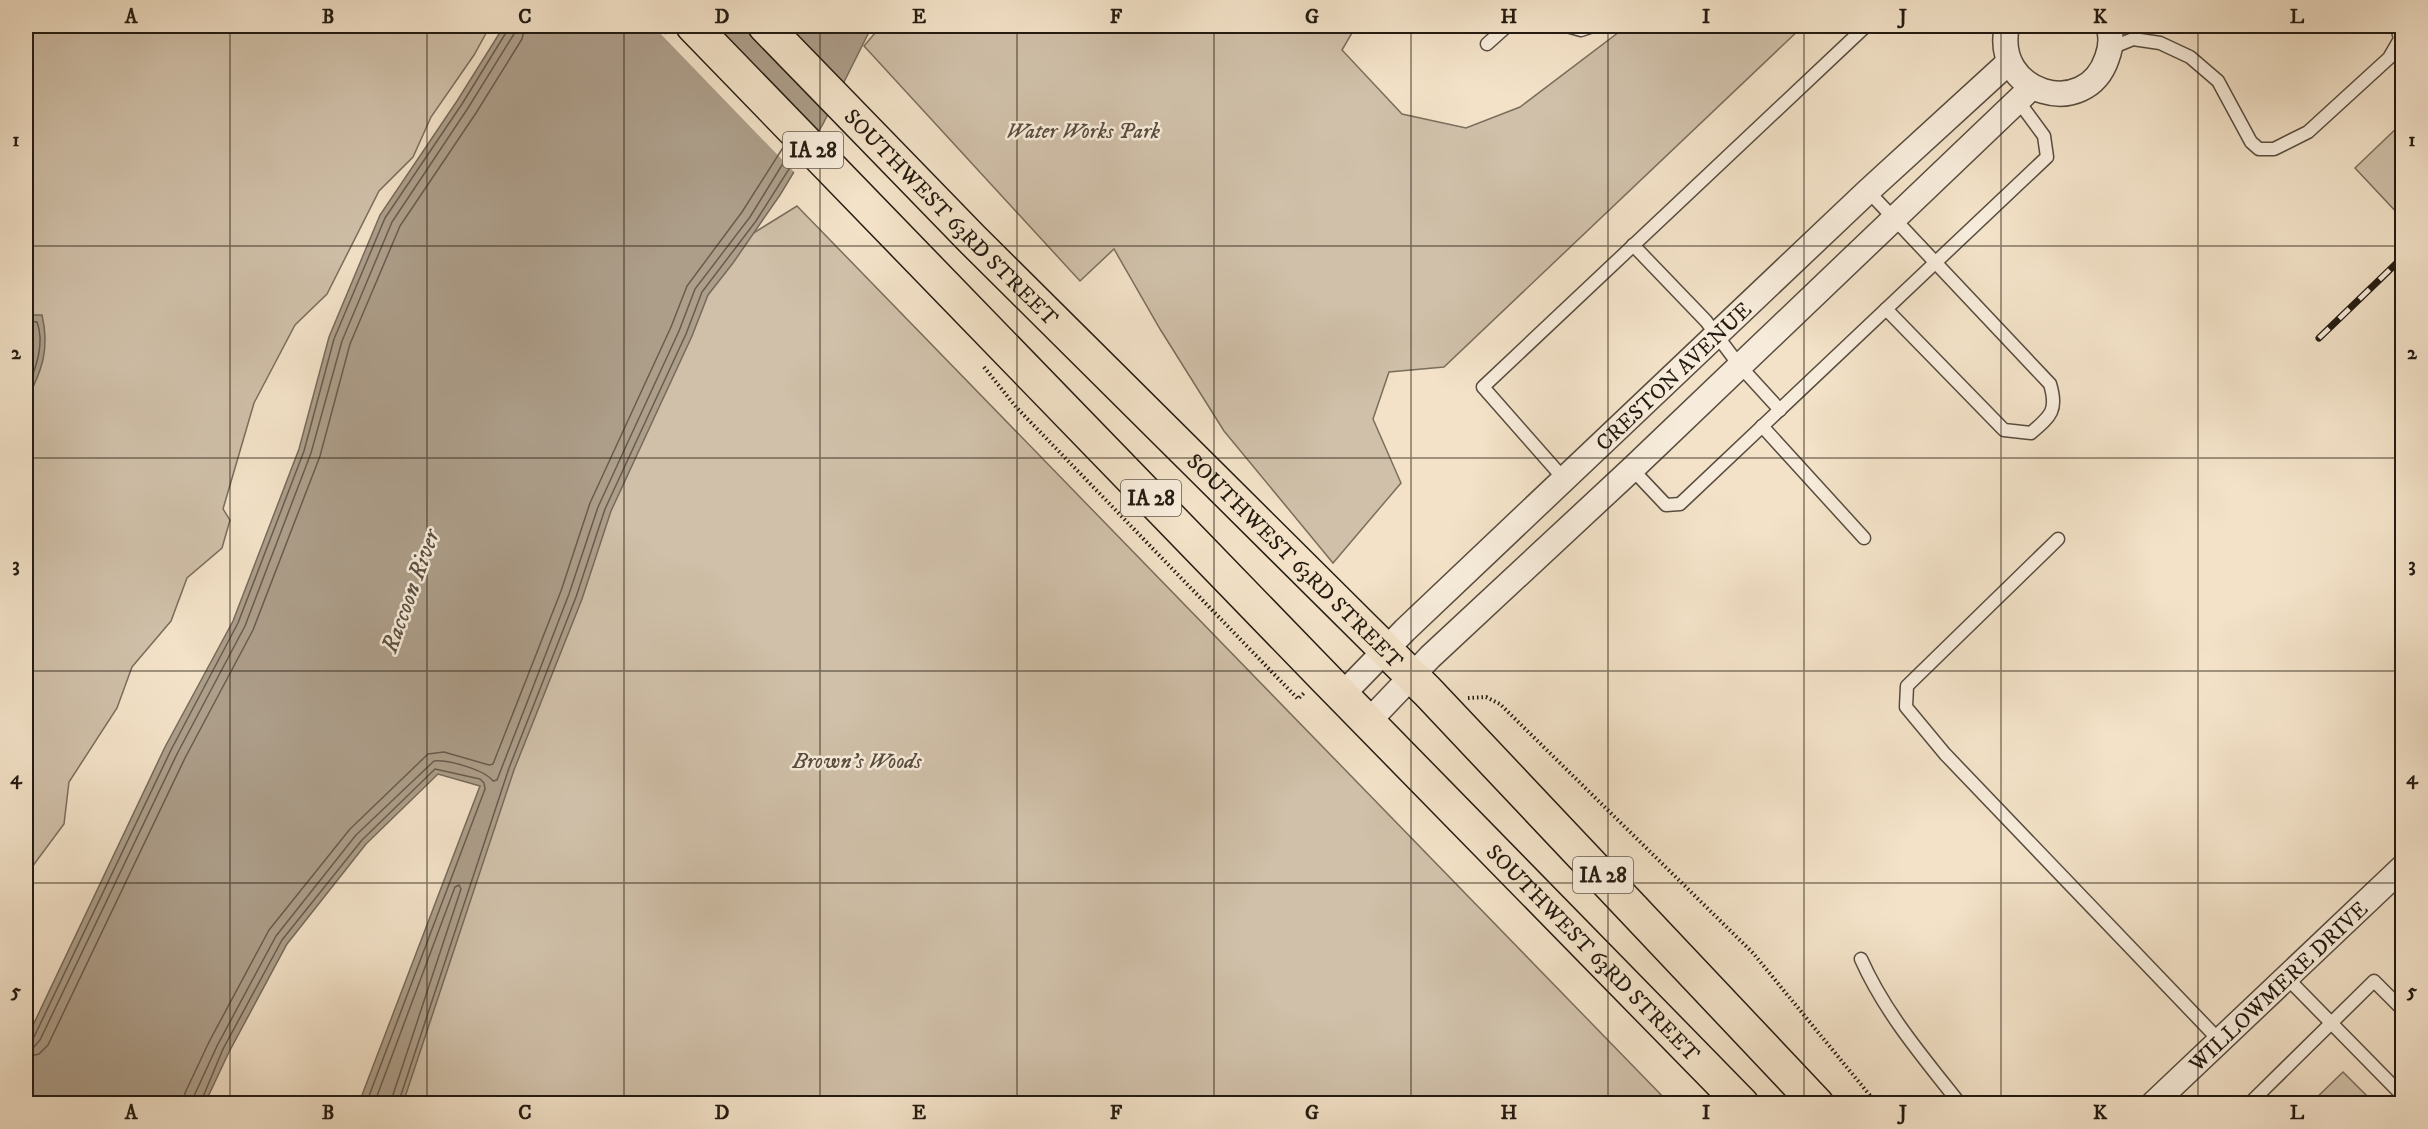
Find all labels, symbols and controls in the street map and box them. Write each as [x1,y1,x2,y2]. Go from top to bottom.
text: A [124,5,139,30]
text: B [322,5,334,30]
text: C [518,5,532,30]
text: D [715,5,730,30]
text: E [912,5,926,30]
text: F [1110,5,1123,30]
text: G [1305,5,1319,30]
text: H [1501,5,1518,30]
text: I [1702,5,1710,30]
text: J [1897,5,1907,30]
text: K [2093,5,2108,30]
text: L [2290,5,2305,30]
street label: SOUTHWEST 63RD STREET [838,104,1064,332]
park label: Water Works Park [1006,118,1161,145]
text: 1 [12,128,20,153]
text: 1 [2408,128,2416,153]
road number: IA 28 [783,132,843,168]
street label: CRESTON AVENUE [1591,297,1758,457]
text: 2 [11,341,22,366]
text: 2 [2407,341,2418,366]
street label: SOUTHWEST 63RD STREET [1181,448,1408,675]
road number: IA 28 [1121,480,1181,516]
water label: Raccoon River [374,523,448,658]
text: 3 [12,553,20,578]
text: 3 [2408,553,2416,578]
park label: Brown's Woods [791,748,923,775]
text: 4 [10,766,23,791]
text: 4 [2406,766,2419,791]
street label: SOUTHWEST 63RD STREET [1480,839,1705,1068]
road number: IA 28 [1573,857,1633,893]
street label: WILLOWMERE DRIVE [2183,896,2374,1079]
text: 5 [10,979,21,1004]
text: 5 [2406,979,2417,1004]
text: A [124,1101,139,1126]
text: B [322,1101,334,1126]
text: C [518,1101,532,1126]
text: D [715,1101,730,1126]
text: E [912,1101,926,1126]
text: F [1110,1101,1123,1126]
text: G [1305,1101,1319,1126]
text: H [1501,1101,1518,1126]
text: I [1702,1101,1710,1126]
text: J [1897,1101,1907,1126]
text: K [2093,1101,2108,1126]
text: L [2290,1101,2305,1126]

